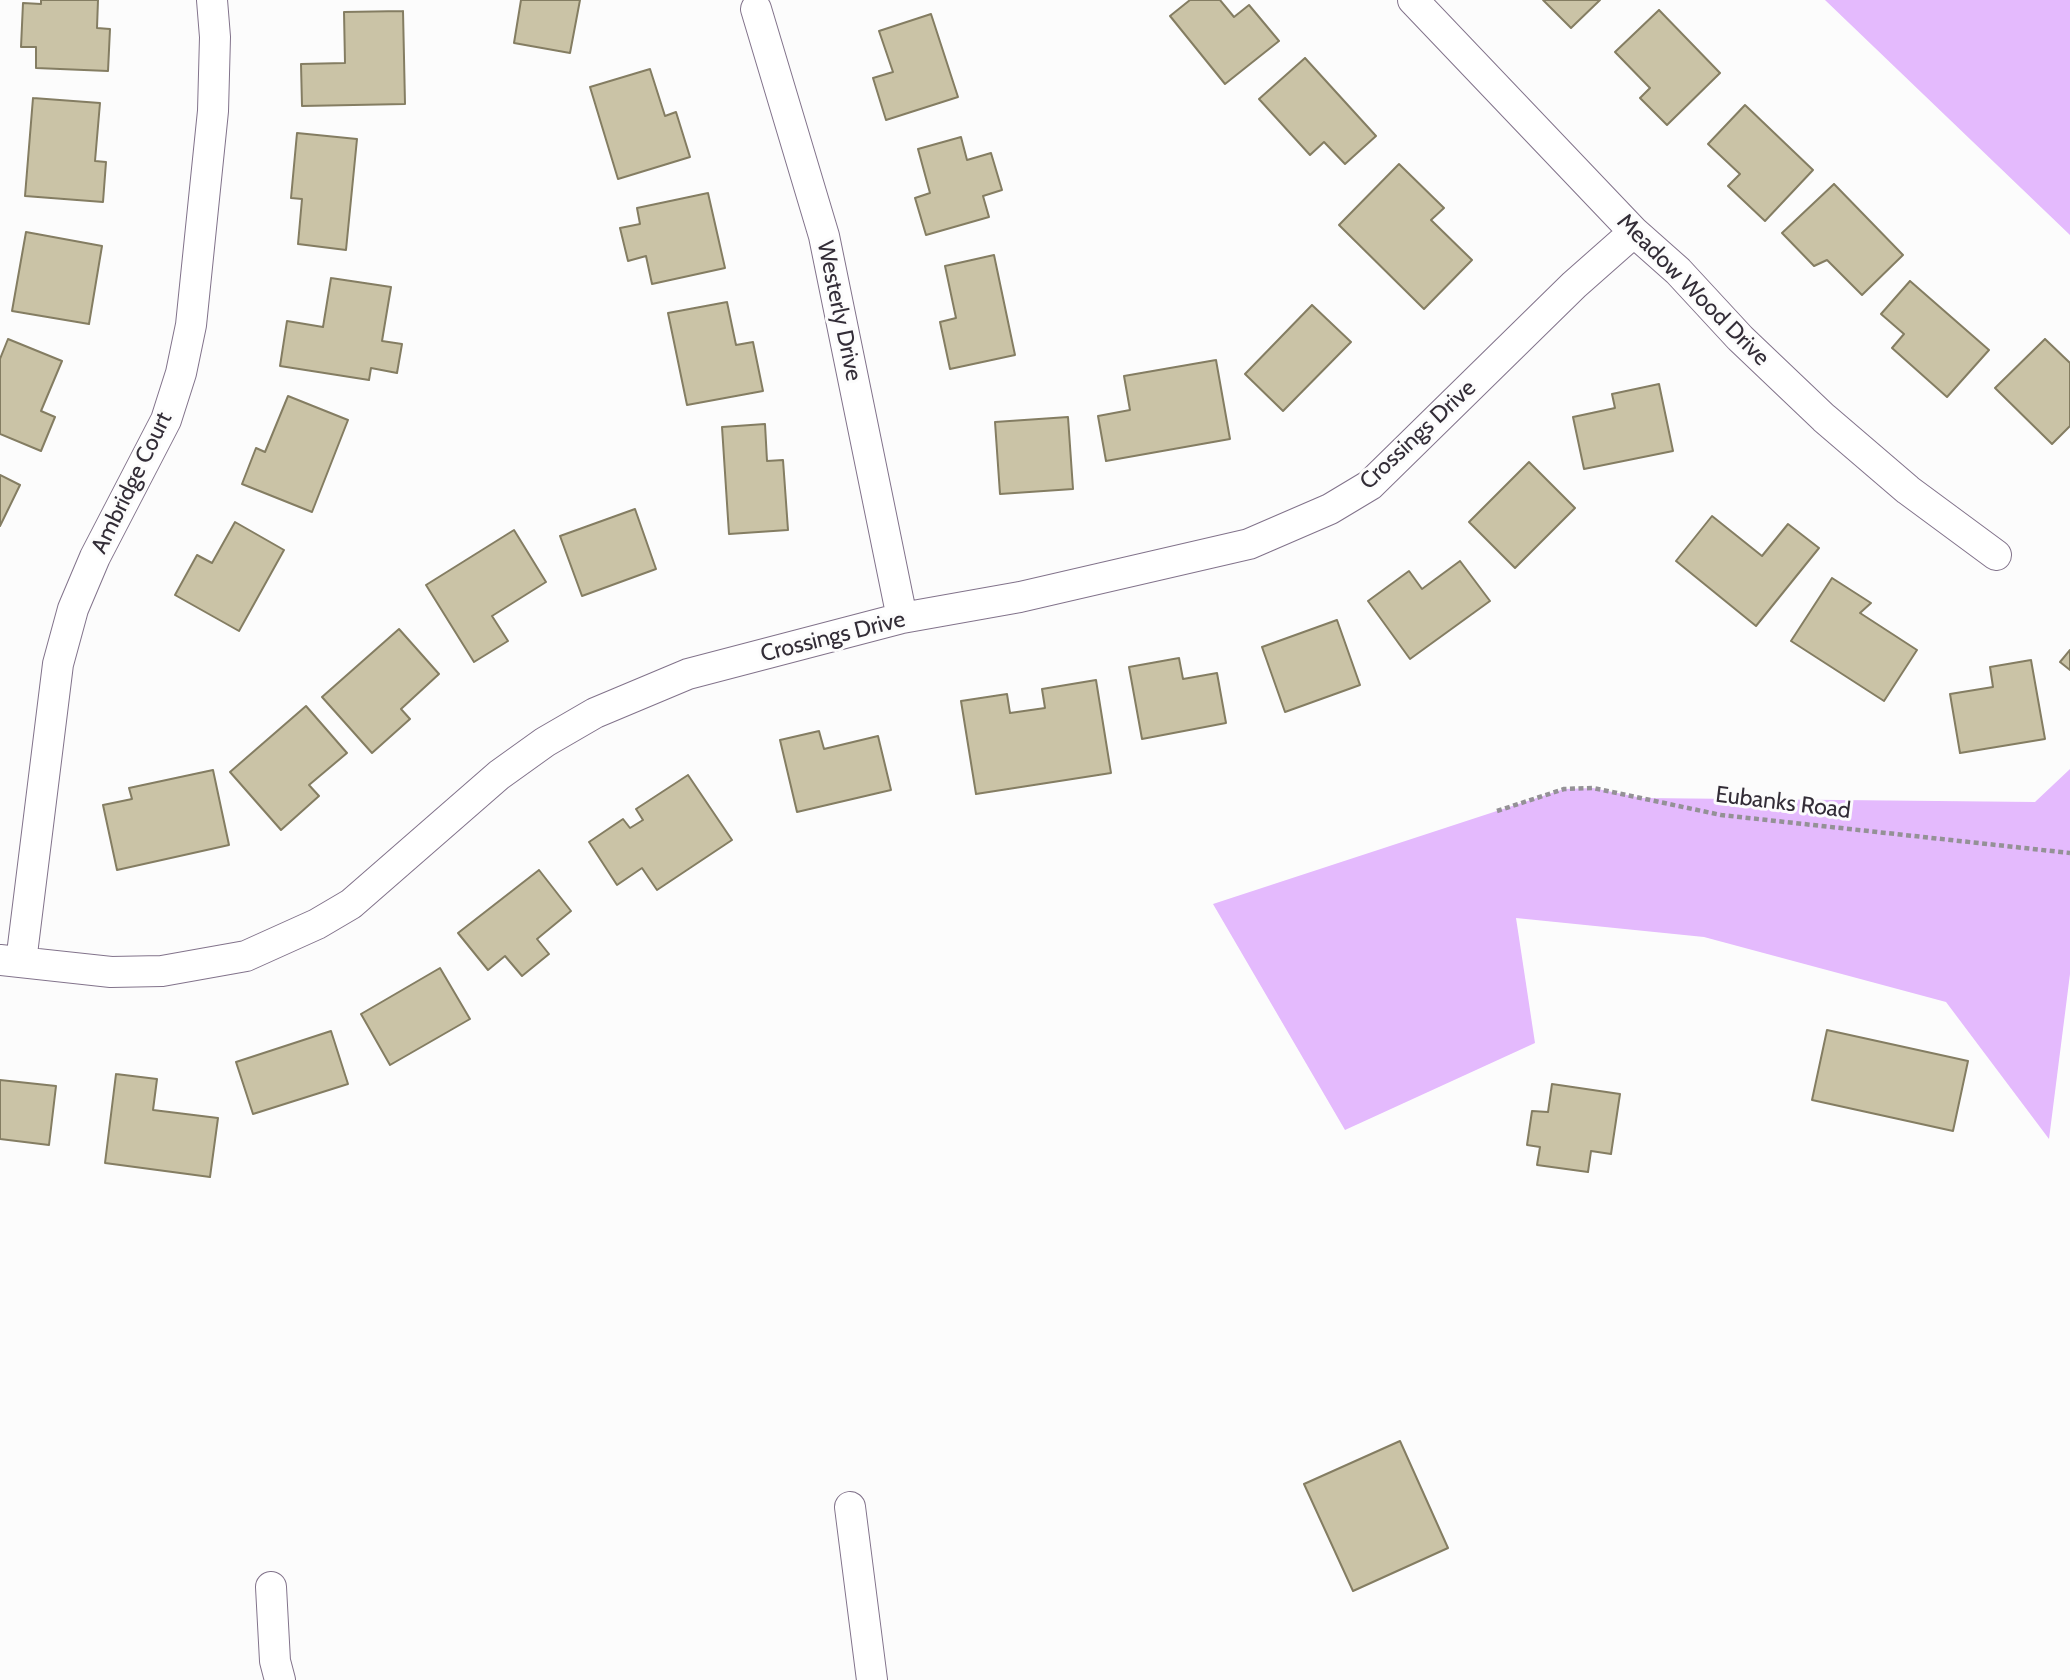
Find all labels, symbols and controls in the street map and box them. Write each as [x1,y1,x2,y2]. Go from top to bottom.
street label: Meadow Wood Drive [1611,208,1775,372]
street label: Westerly Drive [811,238,867,384]
street label: Crossings Drive [1354,374,1482,496]
street label: Ambridge Court [86,408,178,558]
street label: Crossings Drive [758,606,908,668]
street label: Eubanks Road [1714,781,1852,825]

